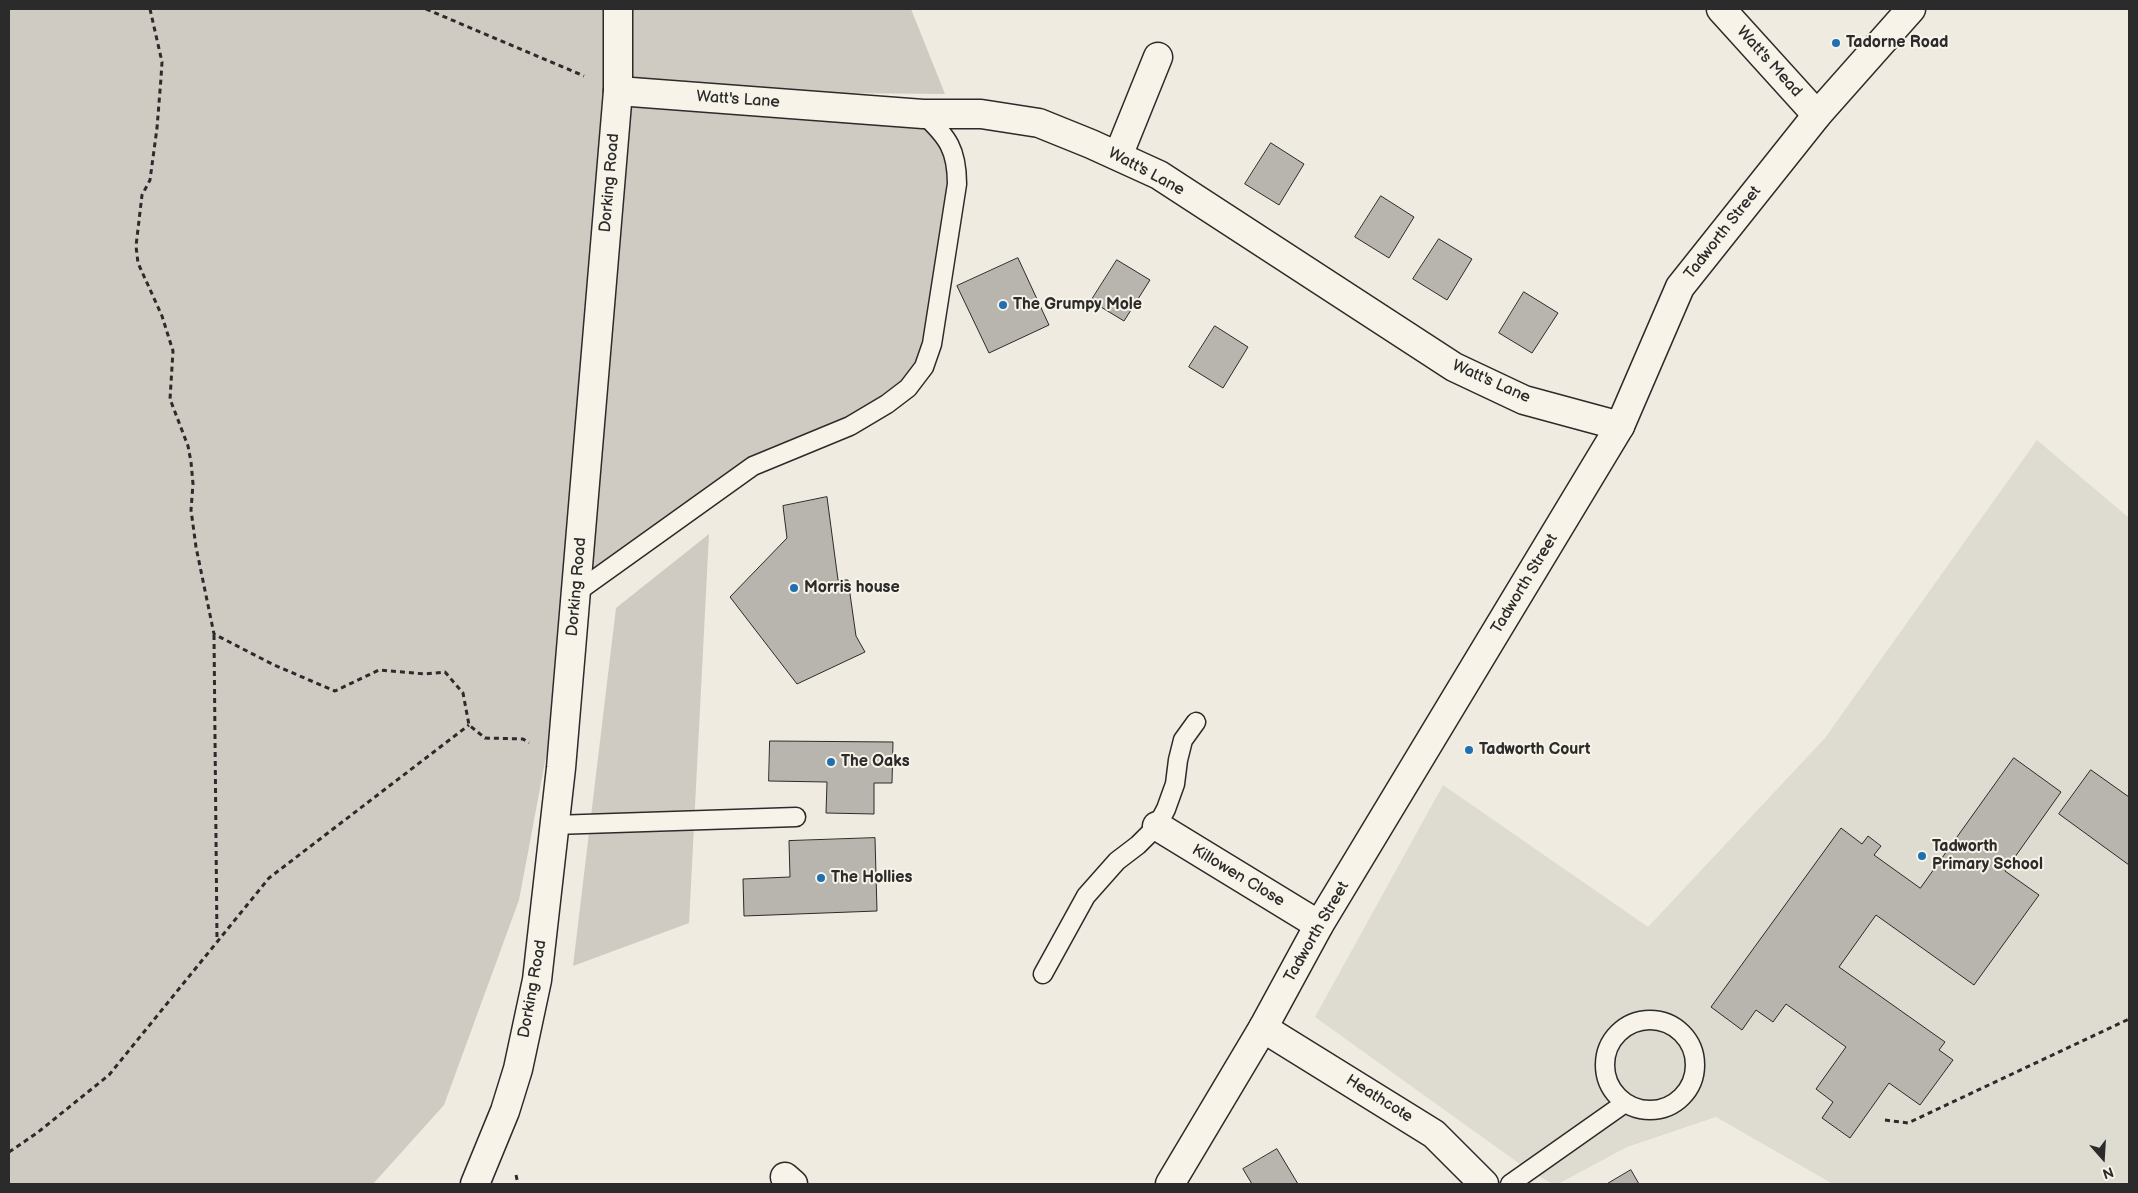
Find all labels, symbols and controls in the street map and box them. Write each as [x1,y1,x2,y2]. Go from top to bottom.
street label: Watt's Mead [1732,23,1806,101]
place label: Tadorne Road [1846,33,1948,53]
marker: Tadorne Road [1830,37,1842,49]
street label: Watt's Lane [696,88,780,112]
street label: Dorking Road [596,133,624,233]
street label: Watt's Lane [1105,144,1187,200]
street label: Tadworth Street [1681,182,1765,284]
place label: The Grumpy Mole [1013,295,1142,315]
marker: The Grumpy Mole [997,299,1009,311]
street label: Watt's Lane [1449,356,1533,408]
street label: Tadworth Street [1488,531,1562,637]
street label: Dorking Road [563,537,591,637]
place label: Morris house [804,578,900,598]
marker: Morris house [788,582,800,594]
place label: Tadworth Court [1479,740,1590,760]
marker: Tadworth Court [1463,744,1475,756]
place label: The Oaks [841,752,910,772]
marker: The Oaks [825,756,837,768]
place label: Tadworth Primary School [1932,837,2043,875]
street label: Killowen Close [1188,841,1288,911]
marker: Tadworth Primary School [1916,850,1928,862]
place label: The Hollies [831,868,912,888]
marker: The Hollies [815,872,827,884]
street label: Tadworth Street [1280,878,1354,986]
street label: Dorking Road [515,939,551,1039]
street label: Heathcote [1342,1071,1416,1127]
north arrow [2078,1133,2128,1183]
text: N [2100,1163,2116,1182]

